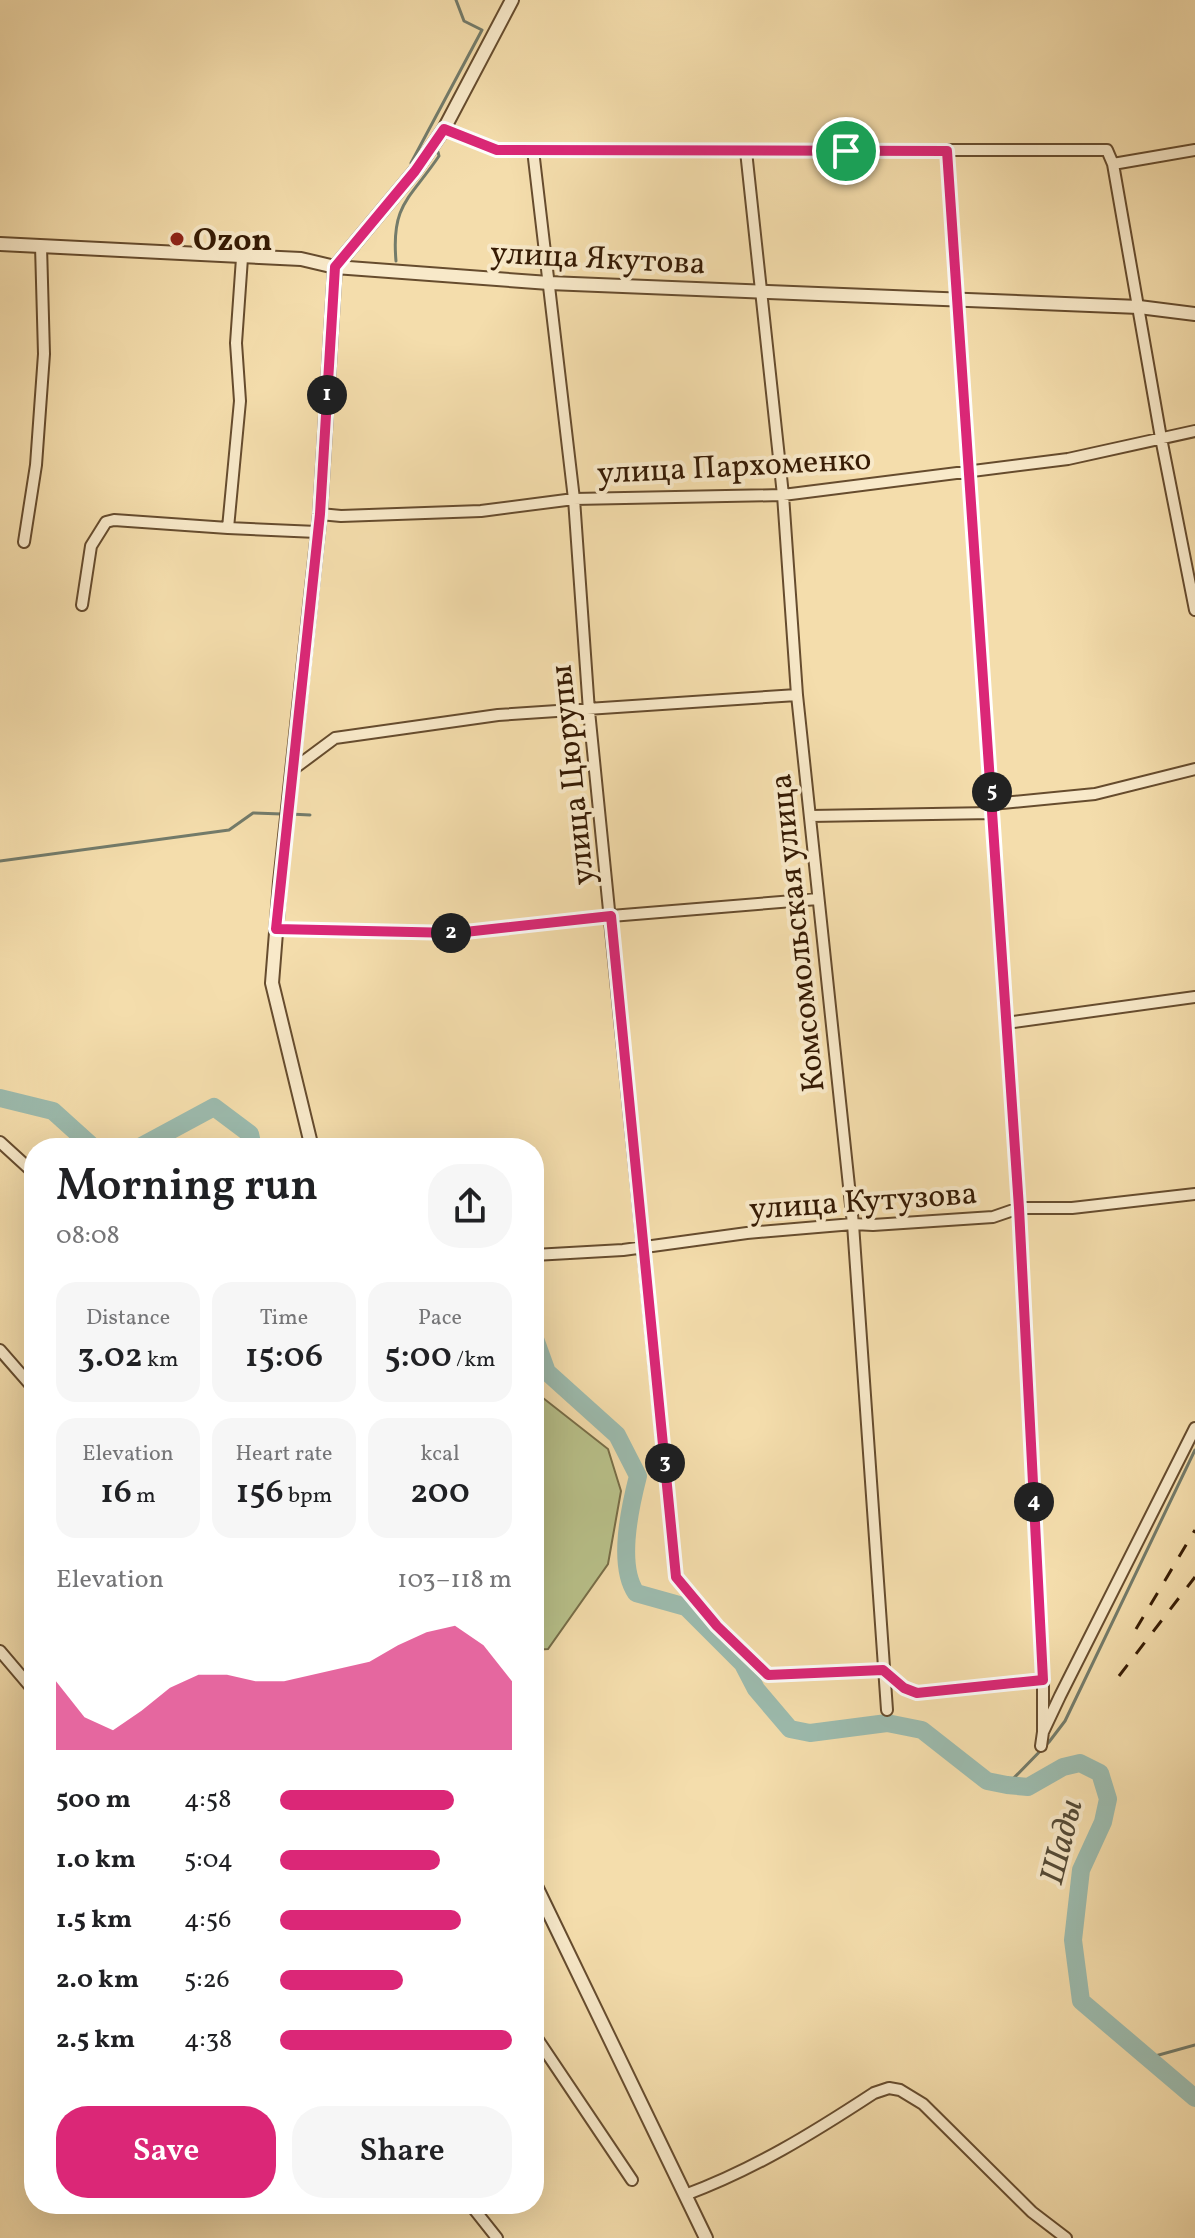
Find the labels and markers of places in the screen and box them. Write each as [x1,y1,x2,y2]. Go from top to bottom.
pin [812,117,880,185]
place label: Ozon [193,220,272,264]
marker: Ozon [168,230,186,248]
pin: 1 [307,375,347,415]
pin: 5 [972,772,1012,812]
pin: 2 [431,913,471,953]
pin: 3 [645,1443,685,1483]
pin: 4 [1014,1482,1054,1522]

